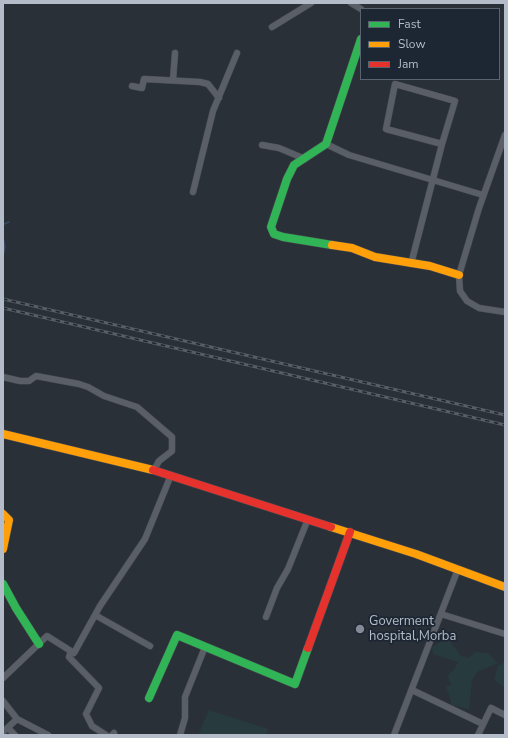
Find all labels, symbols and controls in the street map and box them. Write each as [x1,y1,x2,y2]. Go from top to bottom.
legend [360,8,500,80]
text: Fast [398,16,421,32]
text: Slow [398,36,426,52]
text: Jam [398,56,419,72]
place label: Goverment hospital,Morba [369,614,456,645]
marker: Goverment hospital,Morba [354,623,366,635]

